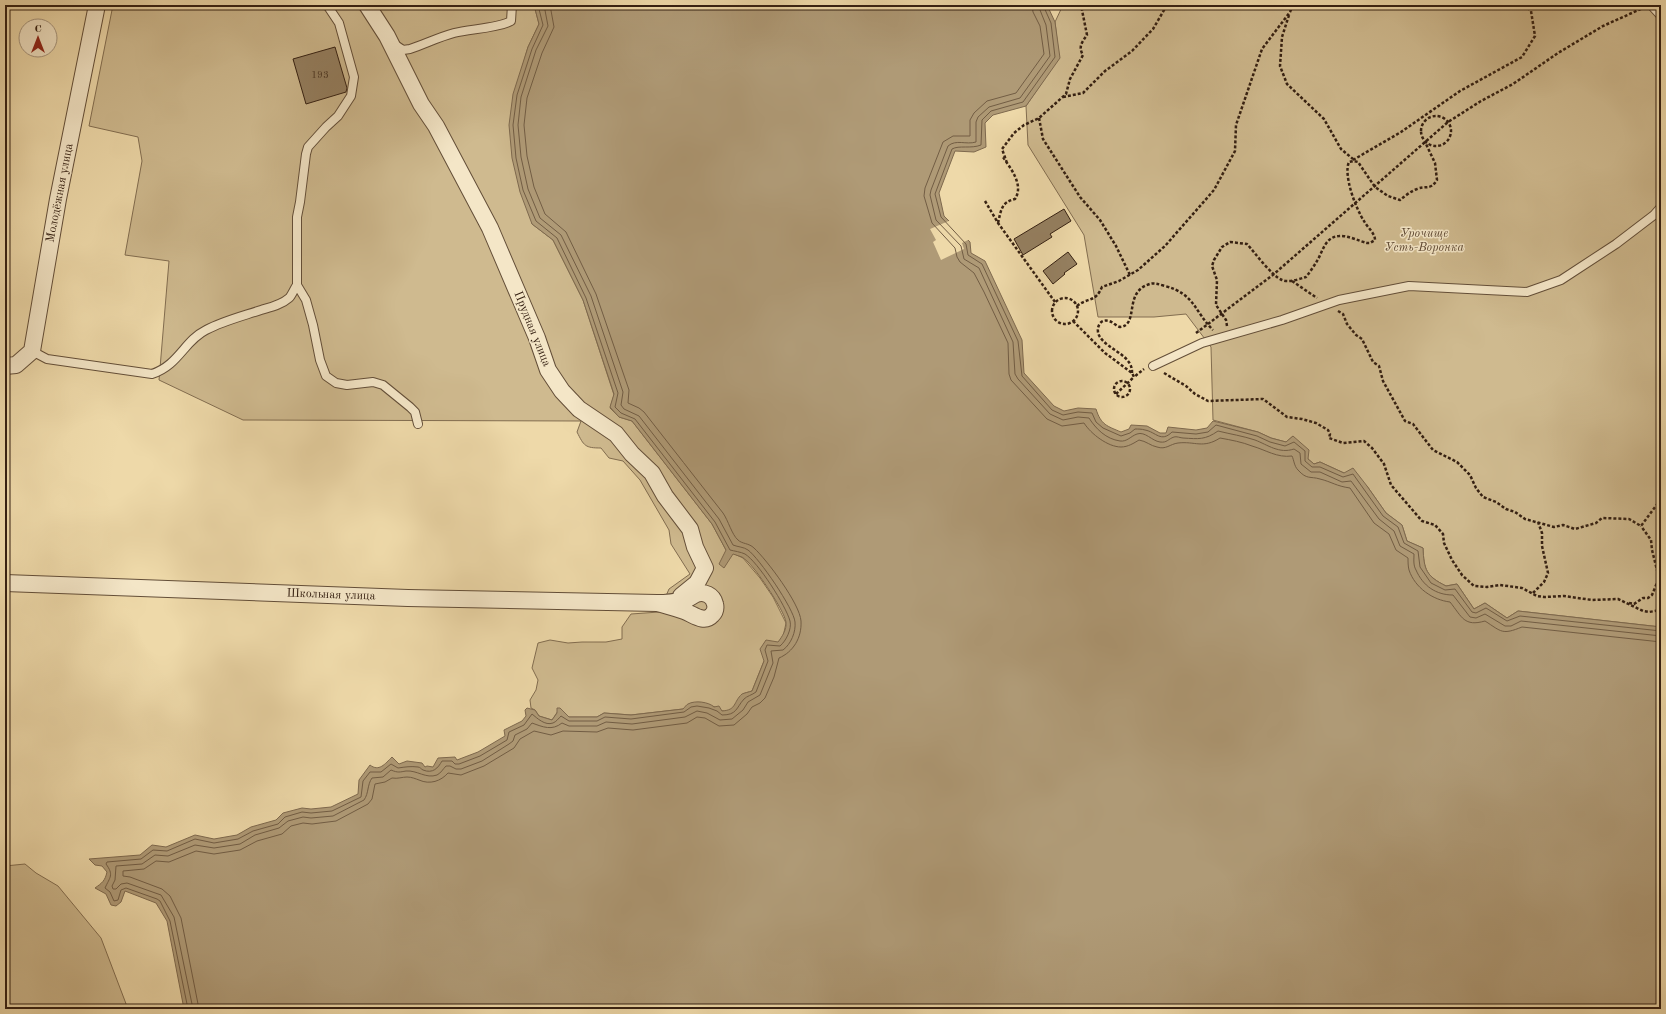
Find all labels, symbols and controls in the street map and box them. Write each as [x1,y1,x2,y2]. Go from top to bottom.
north arrow [18,18,58,58]
text: С [34,24,42,35]
house number: 193 [311,70,329,80]
street label: Молодёжная улица [45,142,75,243]
park label: Урочище Усть-Воронка [1384,228,1464,254]
street label: Прудная улица [511,290,553,368]
street label: Школьная улица [286,587,376,603]

